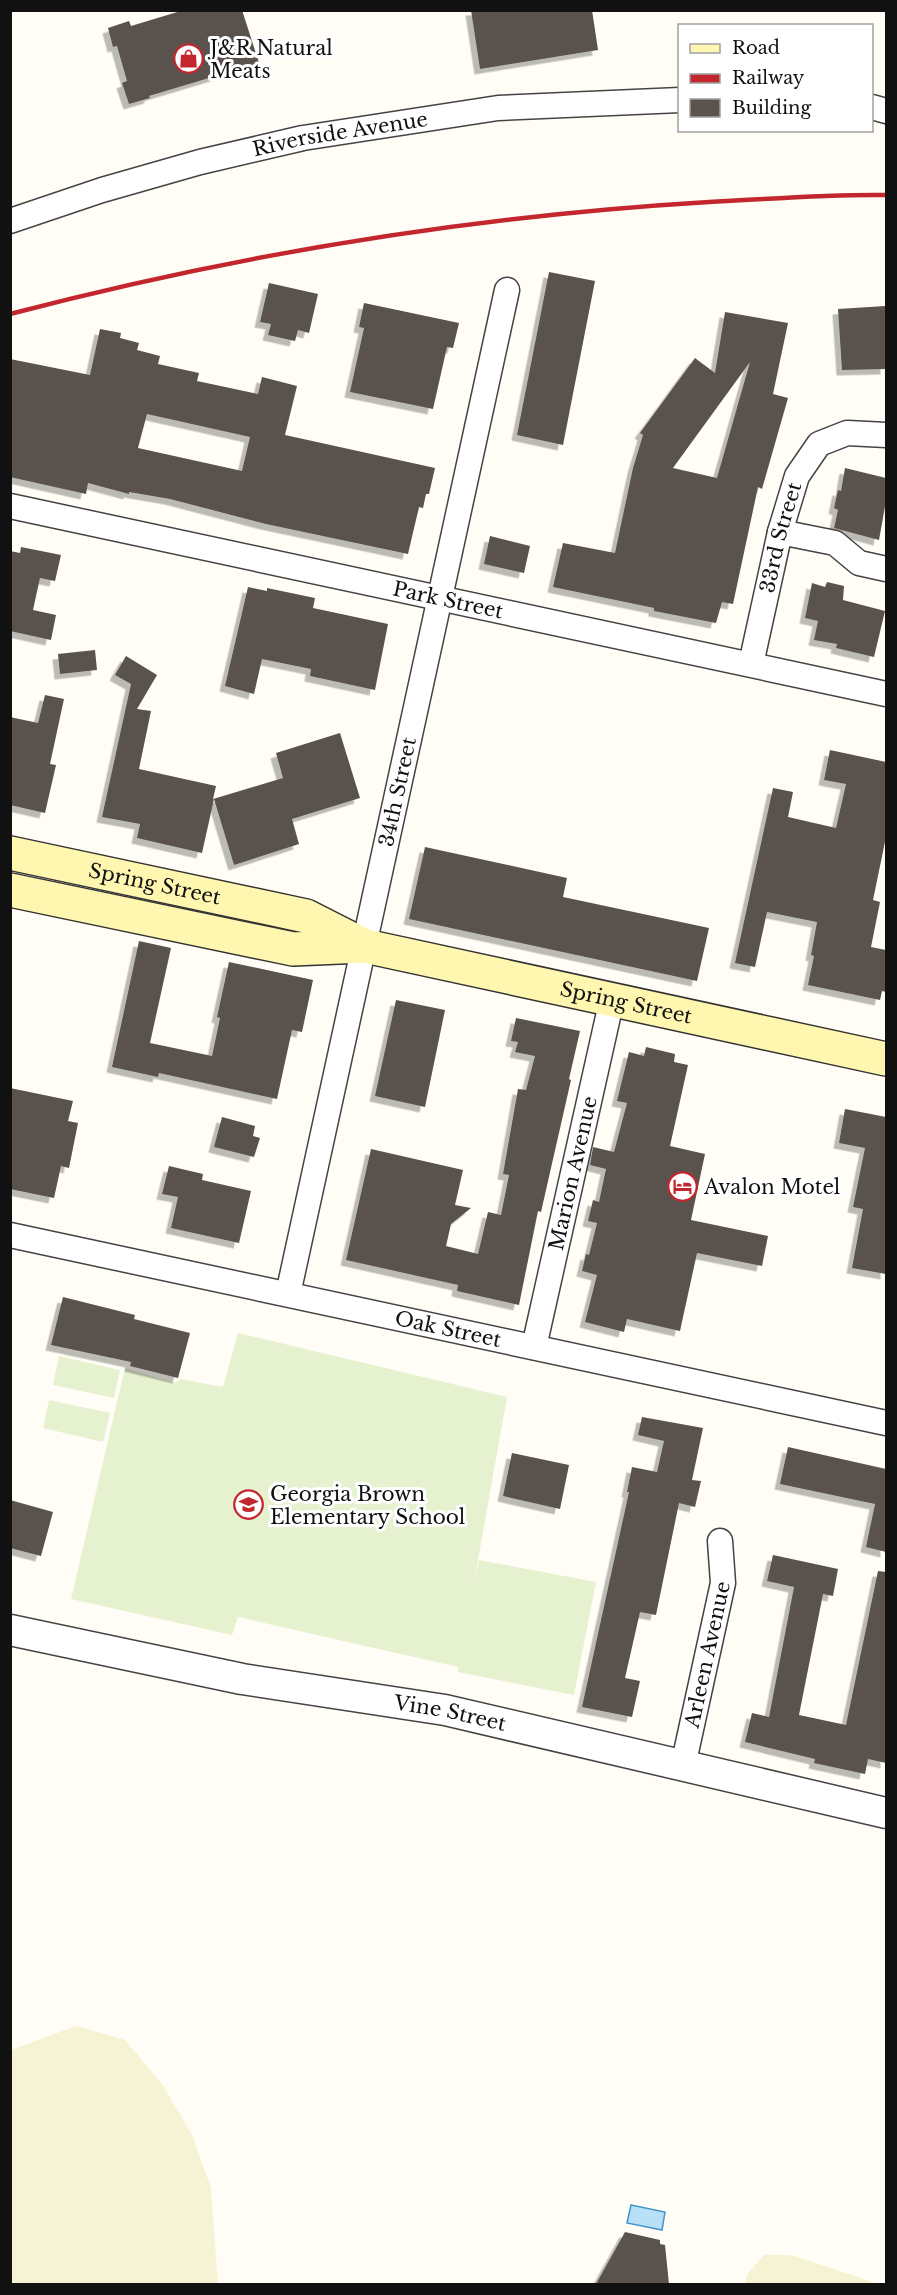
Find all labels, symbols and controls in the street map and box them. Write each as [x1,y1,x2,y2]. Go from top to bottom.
legend [678,24,873,132]
place label: J&R Natural Meats [207,36,333,83]
text: Road [732,37,780,59]
shop icon: J&R Natural Meats [173,43,205,75]
text: Railway [732,67,805,89]
text: Building [732,97,811,119]
street label: Riverside Avenue [250,107,429,161]
street label: 33rd Street [755,479,807,595]
street label: Park Street [391,577,506,624]
street label: 34th Street [374,734,421,849]
street label: Spring Street [87,858,223,910]
street label: Spring Street [558,977,695,1029]
street label: Marion Avenue [544,1094,602,1253]
hotel icon: Avalon Motel [667,1171,699,1203]
place label: Avalon Motel [703,1175,840,1199]
street label: Oak Street [393,1306,504,1352]
place label: Georgia Brown Elementary School [270,1482,465,1529]
school or university icon: Georgia Brown Elementary School [233,1489,265,1521]
street label: Arleen Avenue [679,1579,735,1731]
street label: Vine Street [392,1690,509,1736]

